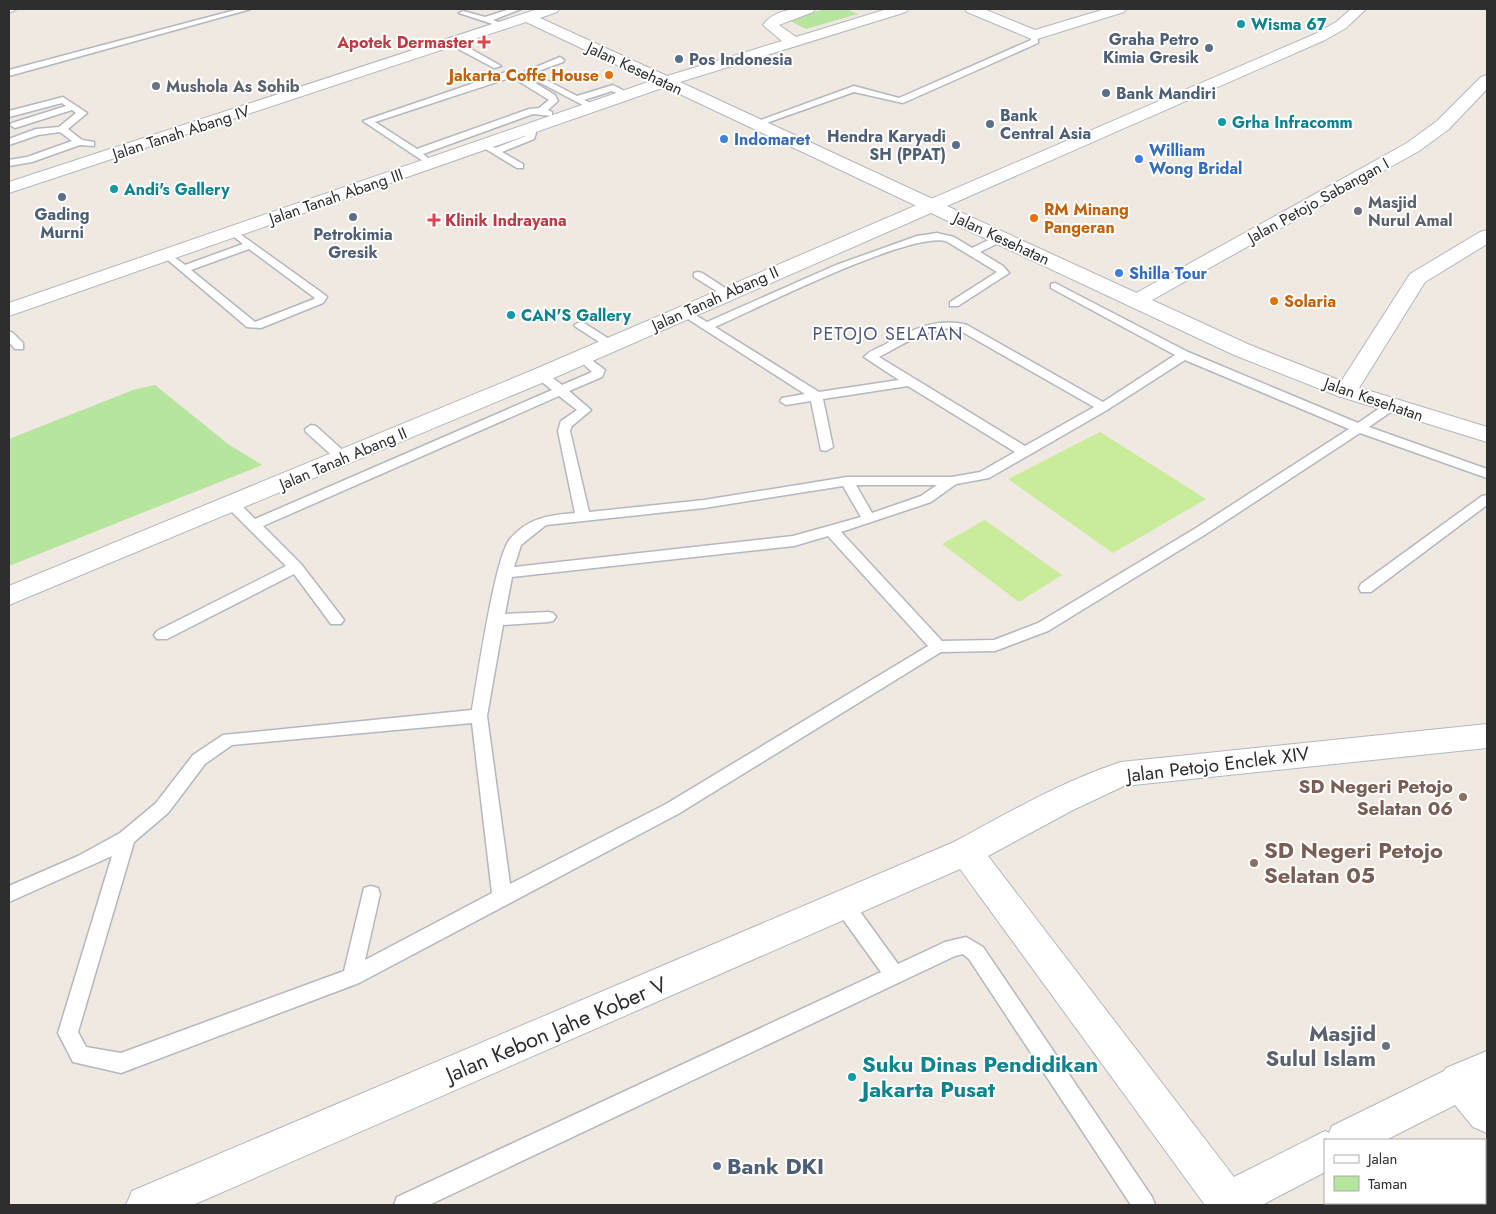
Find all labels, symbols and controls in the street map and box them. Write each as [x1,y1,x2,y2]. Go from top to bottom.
place label: Wisma 67 [1251,13,1327,36]
marker: Wisma 67 [1235,18,1247,30]
place label: Graha Petro Kimia Gresik [1103,28,1200,69]
place label: Apotek Dermaster [336,31,474,54]
street label: Jalan Kesehatan [581,35,687,101]
marker: Apotek Dermaster [478,36,490,48]
marker: Graha Petro Kimia Gresik [1203,42,1215,54]
place label: Pos Indonesia [689,48,792,71]
marker: Pos Indonesia [673,53,685,65]
place label: Jakarta Coffe House [446,64,599,87]
marker: Jakarta Coffe House [603,69,615,81]
place label: Mushola As Sohib [166,75,300,98]
marker: Mushola As Sohib [150,80,162,92]
place label: Bank Mandiri [1116,82,1216,105]
marker: Bank Mandiri [1100,87,1112,99]
street label: Jalan Tanah Abang IV [108,99,253,166]
place label: Bank Central Asia [1000,104,1091,145]
place label: Grha Infracomm [1232,111,1353,134]
marker: Grha Infracomm [1216,116,1228,128]
marker: Bank Central Asia [984,118,996,130]
place label: Hendra Karyadi SH (PPAT) [827,125,946,166]
place label: Indomaret [734,128,811,151]
marker: Indomaret [718,133,730,145]
marker: Hendra Karyadi SH (PPAT) [950,139,962,151]
place label: William Wong Bridal [1149,139,1242,180]
street label: Jalan Petojo Sabangan I [1242,152,1393,250]
marker: William Wong Bridal [1133,153,1145,165]
street label: Jalan Tanah Abang III [264,163,406,231]
place label: Andi's Gallery [123,178,230,201]
marker: Andi's Gallery [108,183,120,195]
marker: Gading Murni [56,191,68,203]
place label: Masjid Nurul Amal [1368,191,1453,232]
place label: RM Minang Pangeran [1044,198,1129,239]
place label: Gading Murni [35,203,89,244]
street label: Jalan Kesehatan [948,205,1054,271]
marker: Masjid Nurul Amal [1352,205,1364,217]
place label: Klinik Indrayana [445,209,567,232]
marker: Petrokimia Gresik [347,211,359,223]
marker: RM Minang Pangeran [1028,212,1040,224]
marker: Klinik Indrayana [427,213,441,227]
place label: Petrokimia Gresik [313,223,393,264]
street label: Jalan Tanah Abang II [646,260,782,338]
place label: Shilla Tour [1129,262,1208,285]
marker: Shilla Tour [1113,267,1125,279]
place label: Solaria [1284,290,1336,313]
marker: Solaria [1268,295,1280,307]
place label: CAN'S Gallery [521,304,632,327]
marker: CAN'S Gallery [505,309,517,321]
district label: PETOJO SELATAN [813,321,963,347]
street label: Jalan Kesehatan [1319,371,1427,427]
street label: Jalan Tanah Abang II [274,421,411,496]
street label: Jalan Petojo Enclek XIV [1122,740,1311,789]
place label: SD Negeri Petojo Selatan 06 [1299,773,1453,822]
marker: SD Negeri Petojo Selatan 06 [1457,791,1469,803]
place label: SD Negeri Petojo Selatan 05 [1264,834,1443,891]
marker: SD Negeri Petojo Selatan 05 [1248,857,1260,869]
street label: Jalan Kebon Jahe Kober V [438,968,672,1091]
place label: Masjid Sulul Islam [1266,1017,1376,1074]
marker: Masjid Sulul Islam [1380,1040,1392,1052]
place label: Suku Dinas Pendidikan Jakarta Pusat [858,1048,1098,1105]
marker: Suku Dinas Pendidikan Jakarta Pusat [846,1071,858,1083]
legend [1324,1139,1486,1204]
text: Jalan [1366,1148,1397,1170]
place label: Bank DKI [727,1150,824,1182]
marker: Bank DKI [711,1160,723,1172]
text: Taman [1368,1173,1407,1195]

